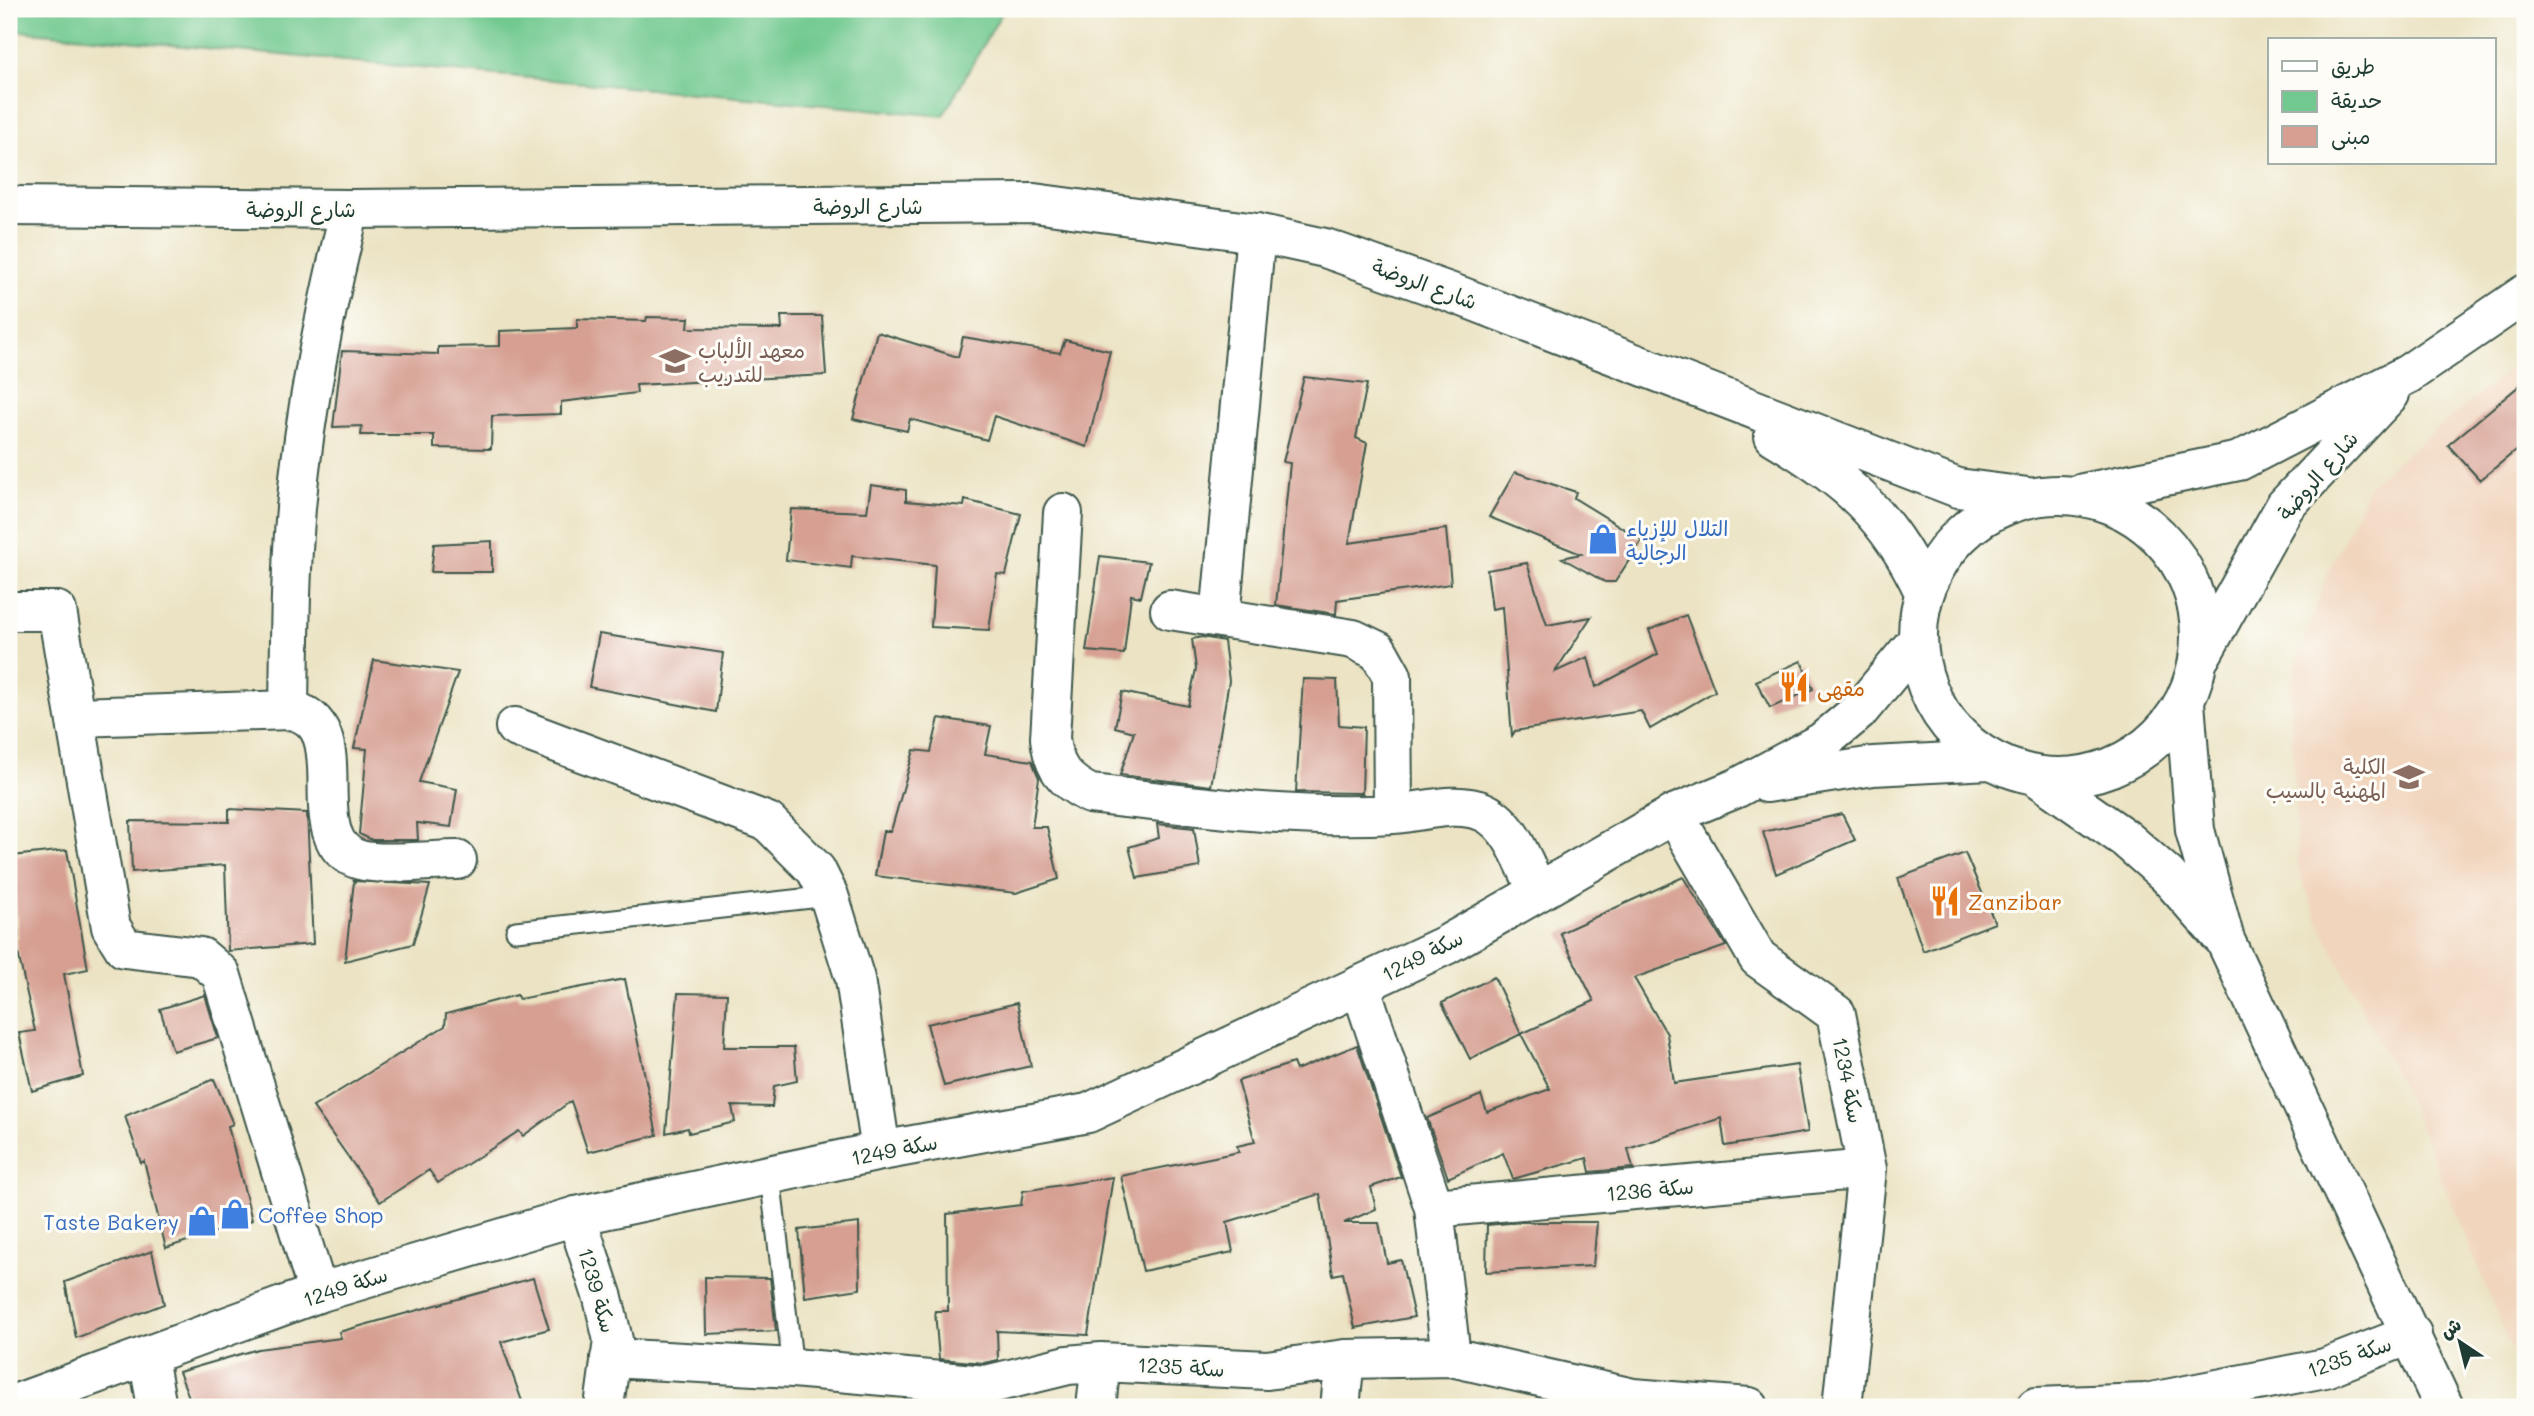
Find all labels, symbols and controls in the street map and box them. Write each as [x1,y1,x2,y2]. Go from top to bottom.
legend [2268,38,2496,164]
text: طريق [2331,52,2375,79]
text: حديقة [2331,86,2382,113]
text: مبنى [2331,122,2370,151]
street label: شارع الروضة [813,192,923,222]
street label: شارع الروضة [246,195,356,225]
street label: شارع الروضة [1368,252,1481,317]
place label: معهد الألباب للتدريب [698,336,805,388]
school or university icon: معهد الألباب للتدريب [658,344,692,378]
street label: شارع الروضة [2271,425,2365,527]
place label: التلال للإزياء الرجالية [1626,514,1728,565]
shop icon: التلال للإزياء الرجالية [1586,522,1620,556]
restaurant icon: مقهى [1777,670,1811,704]
place label: مقهى [1817,674,1865,703]
place label: الكلية المهنية بالسيب [2266,752,2386,804]
school or university icon: الكلية المهنية بالسيب [2392,760,2426,794]
restaurant icon: Zanzibar [1928,884,1962,918]
place label: Zanzibar [1968,888,2062,915]
street label: سكة 1249 [1377,923,1467,987]
street label: سكة 1234 [1827,1035,1871,1125]
street label: سكة 1249 [848,1127,940,1171]
street label: سكة 1236 [1605,1172,1695,1206]
shop icon: Coffee Shop [218,1197,252,1231]
place label: Coffee Shop [258,1201,384,1228]
shop icon: Taste Bakery [185,1204,219,1238]
place label: Taste Bakery [43,1208,179,1235]
street label: سكة 1239 [573,1244,623,1336]
street label: سكة 1249 [299,1260,391,1312]
north arrow [2426,1308,2496,1378]
text: ش [2434,1311,2466,1344]
street label: سكة 1235 [2303,1329,2395,1383]
street label: سكة 1235 [1137,1350,1225,1382]

